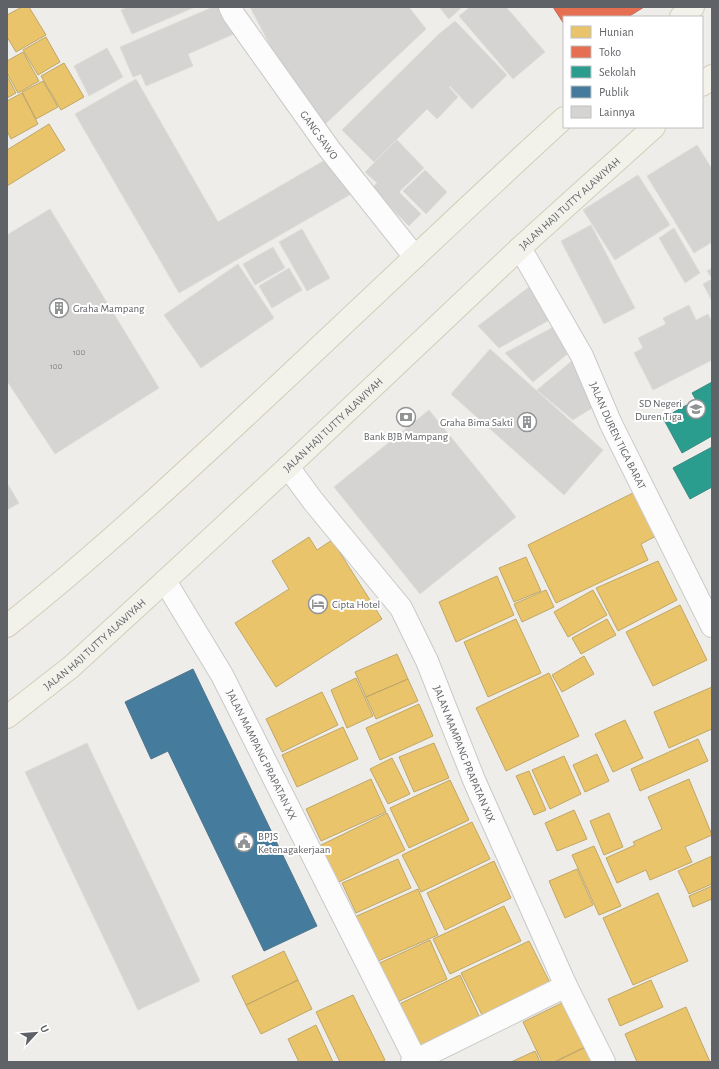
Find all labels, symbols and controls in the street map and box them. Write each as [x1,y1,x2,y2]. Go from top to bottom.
legend [563,16,703,128]
text: Hunian [599,26,634,38]
text: Toko [599,46,621,58]
text: Sekolah [599,66,636,78]
text: Publik [599,86,629,98]
text: Lainnya [599,106,635,119]
street label: GANG SAWO [298,109,340,161]
street label: JALAN HAJI TUTTY ALAWIYAH [517,155,622,252]
building icon: Graha Mampang [48,297,70,319]
place label: Graha Mampang [73,303,145,314]
house number: 100 [73,348,86,357]
house number: 100 [50,362,63,371]
street label: JALAN HAJI TUTTY ALAWIYAH [281,376,385,474]
street label: JALAN DUREN TIGA BARAT [588,381,648,492]
place label: SD Negeri Duren Tiga [635,398,682,422]
school or university icon: SD Negeri Duren Tiga [685,398,707,420]
bank icon: Bank BJB Mampang [395,406,417,428]
building icon: Graha Bima Sakti [516,411,538,433]
place label: Graha Bima Sakti [440,417,513,428]
place label: Bank BJB Mampang [364,431,449,442]
hotel icon: Cipta Hotel [307,593,329,615]
street label: JALAN HAJI TUTTY ALAWIYAH [42,597,148,692]
place label: Cipta Hotel [332,599,380,610]
street label: JALAN MAMPANG PRAPATAN XIX [431,684,497,825]
street label: JALAN MAMPANG PRAPATAN XX [224,688,299,822]
public building icon: BPJS Ketenagakerjaan [233,831,255,853]
place label: BPJS Ketenagakerjaan [258,831,330,855]
north arrow [16,1013,56,1053]
text: U [38,1023,51,1034]

